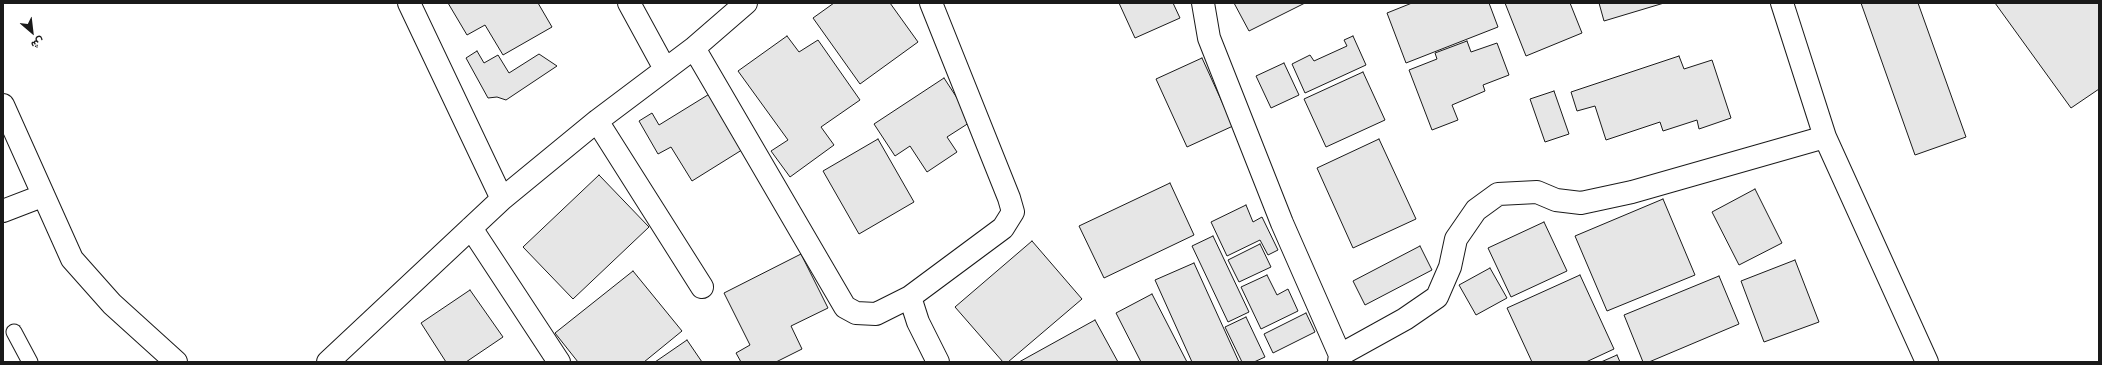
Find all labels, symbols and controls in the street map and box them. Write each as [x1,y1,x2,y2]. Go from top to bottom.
north arrow [12,12,52,52]
text: ش [28,32,48,54]

